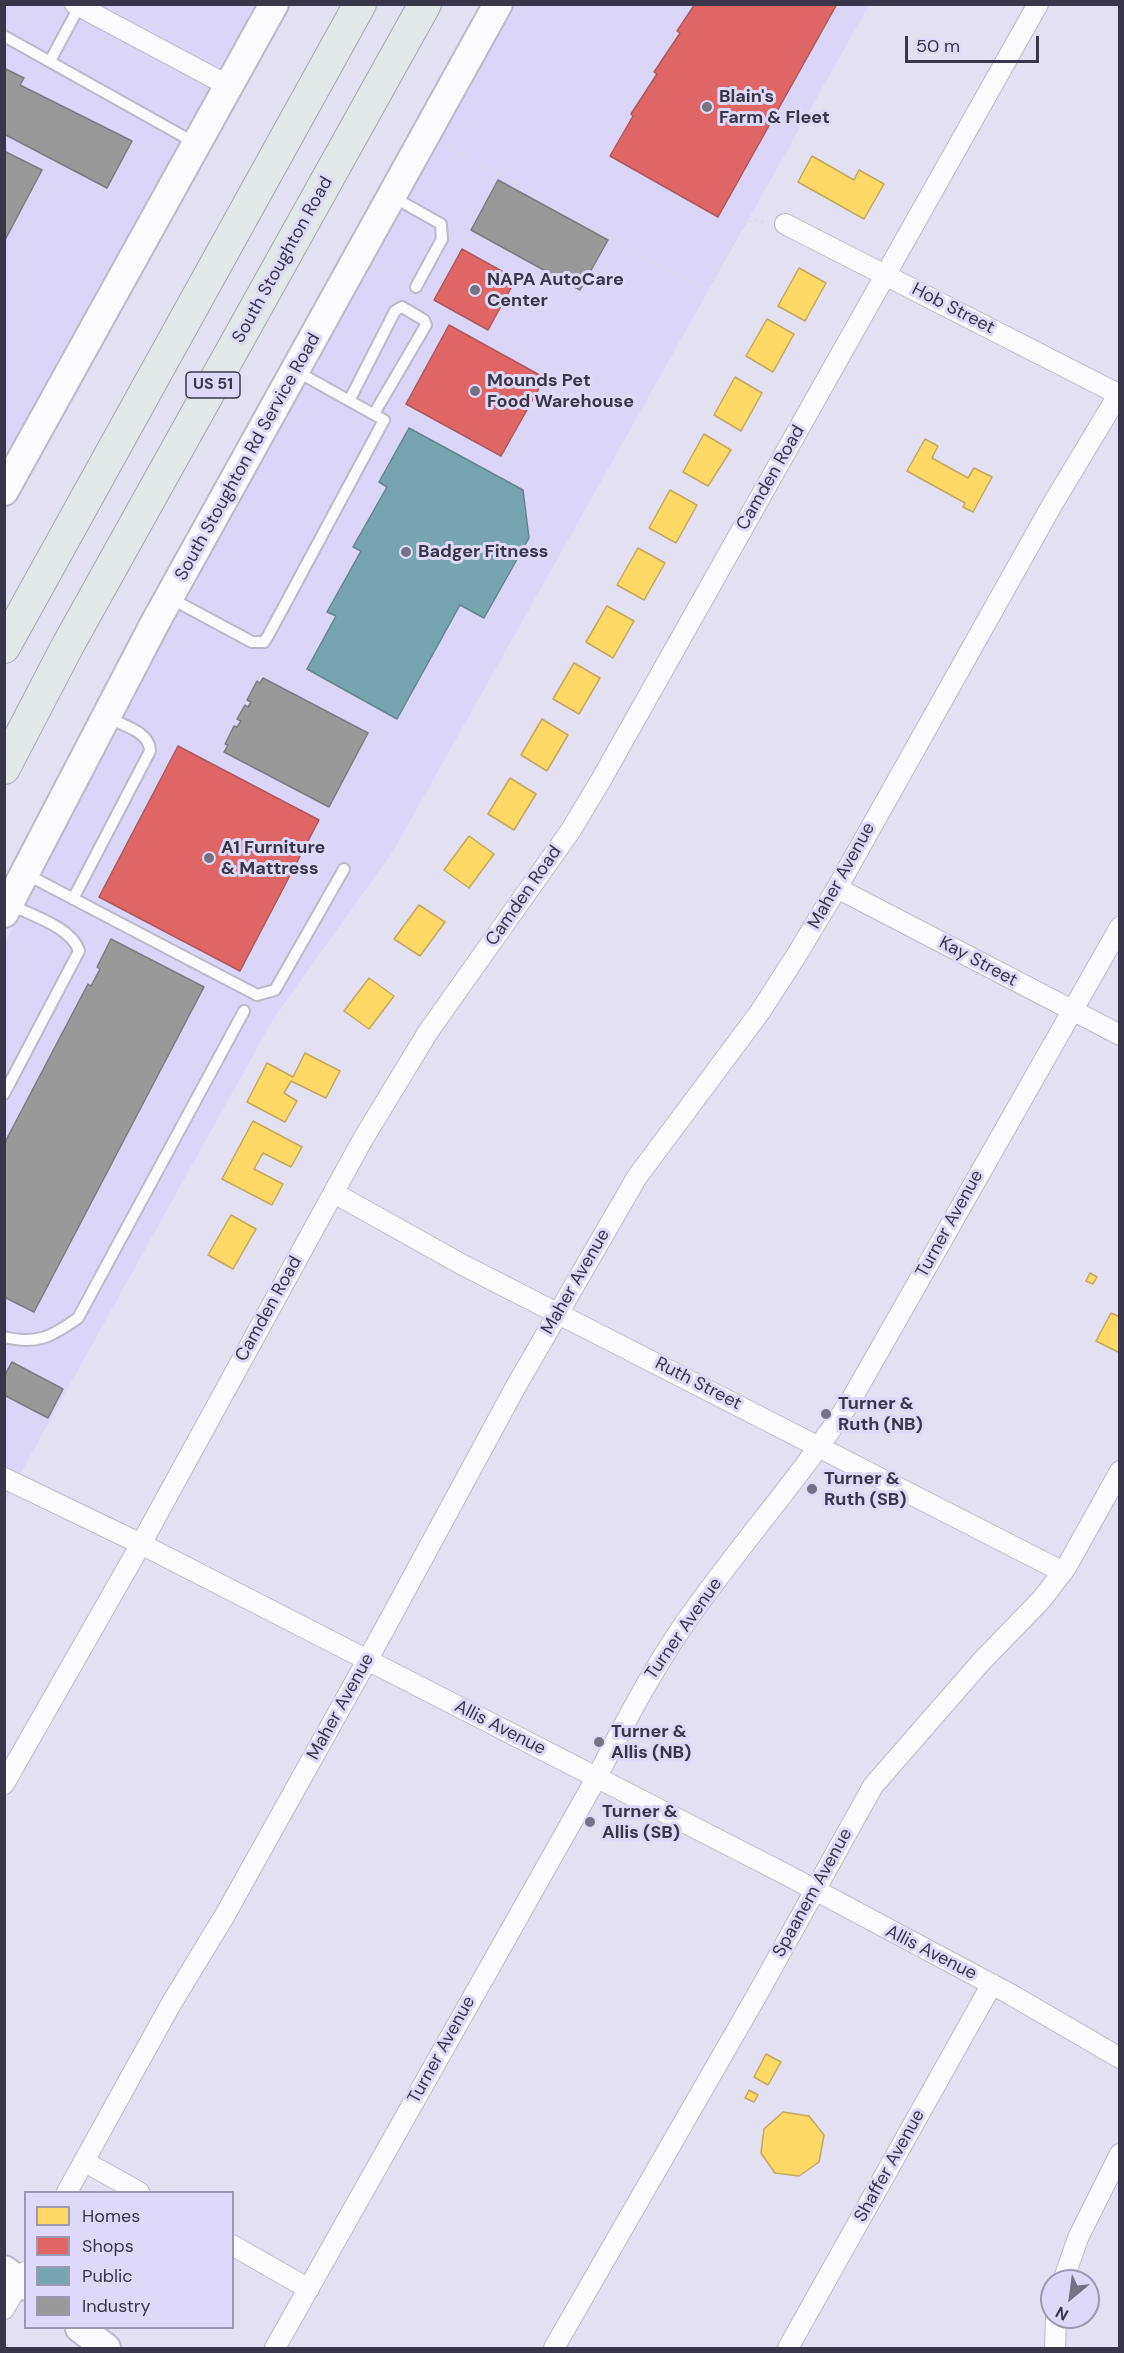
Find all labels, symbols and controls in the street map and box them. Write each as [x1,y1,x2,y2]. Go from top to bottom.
scale bar [908,24,1042,62]
text: 50 m [916,34,960,58]
place label: Blain's Farm & Fleet [719,86,830,128]
marker: Blain's Farm & Fleet [700,100,714,114]
street label: South Stoughton Road [228,173,338,347]
place label: NAPA AutoCare Center [487,269,624,312]
street label: Hob Street [908,279,998,339]
marker: NAPA AutoCare Center [468,283,482,297]
street label: South Stoughton Rd Service Road [171,330,325,584]
place label: Mounds Pet Food Warehouse [487,370,634,412]
road number: US 51 [186,372,240,398]
marker: Mounds Pet Food Warehouse [468,384,482,398]
street label: Camden Road [732,422,810,534]
place label: Badger Fitness [418,541,548,563]
marker: Badger Fitness [399,545,413,559]
street label: Maher Avenue [804,819,880,933]
place label: A1 Furniture & Mattress [221,837,325,880]
street label: Camden Road [482,842,566,950]
marker: A1 Furniture & Mattress [202,851,216,865]
street label: Kay Street [935,932,1021,992]
street label: Turner Avenue [912,1167,988,1281]
street label: Maher Avenue [537,1225,615,1339]
street label: Camden Road [231,1252,307,1366]
street label: Ruth Street [651,1353,745,1415]
place label: Turner & Ruth (NB) [838,1393,923,1436]
marker: Turner & Ruth (NB) [819,1407,833,1421]
place label: Turner & Ruth (SB) [824,1468,907,1510]
marker: Turner & Ruth (SB) [805,1482,819,1496]
street label: Turner Avenue [641,1574,727,1684]
street label: Maher Avenue [303,1650,379,1764]
street label: Allis Avenue [451,1696,549,1760]
place label: Turner & Allis (NB) [611,1721,691,1764]
marker: Turner & Allis (NB) [592,1735,606,1749]
place label: Turner & Allis (SB) [602,1801,680,1844]
marker: Turner & Allis (SB) [583,1815,597,1829]
street label: Spaanem Avenue [769,1825,857,1961]
street label: Allis Avenue [882,1921,980,1985]
street label: Turner Avenue [404,1993,480,2107]
street label: Shaffer Avenue [850,2106,930,2226]
legend [24,2191,234,2329]
text: Homes [82,2204,140,2228]
text: Shops [82,2234,134,2258]
text: Public [82,2264,133,2288]
north arrow [1040,2269,1100,2329]
text: Industry [82,2294,151,2318]
text: N [1052,2301,1072,2325]

